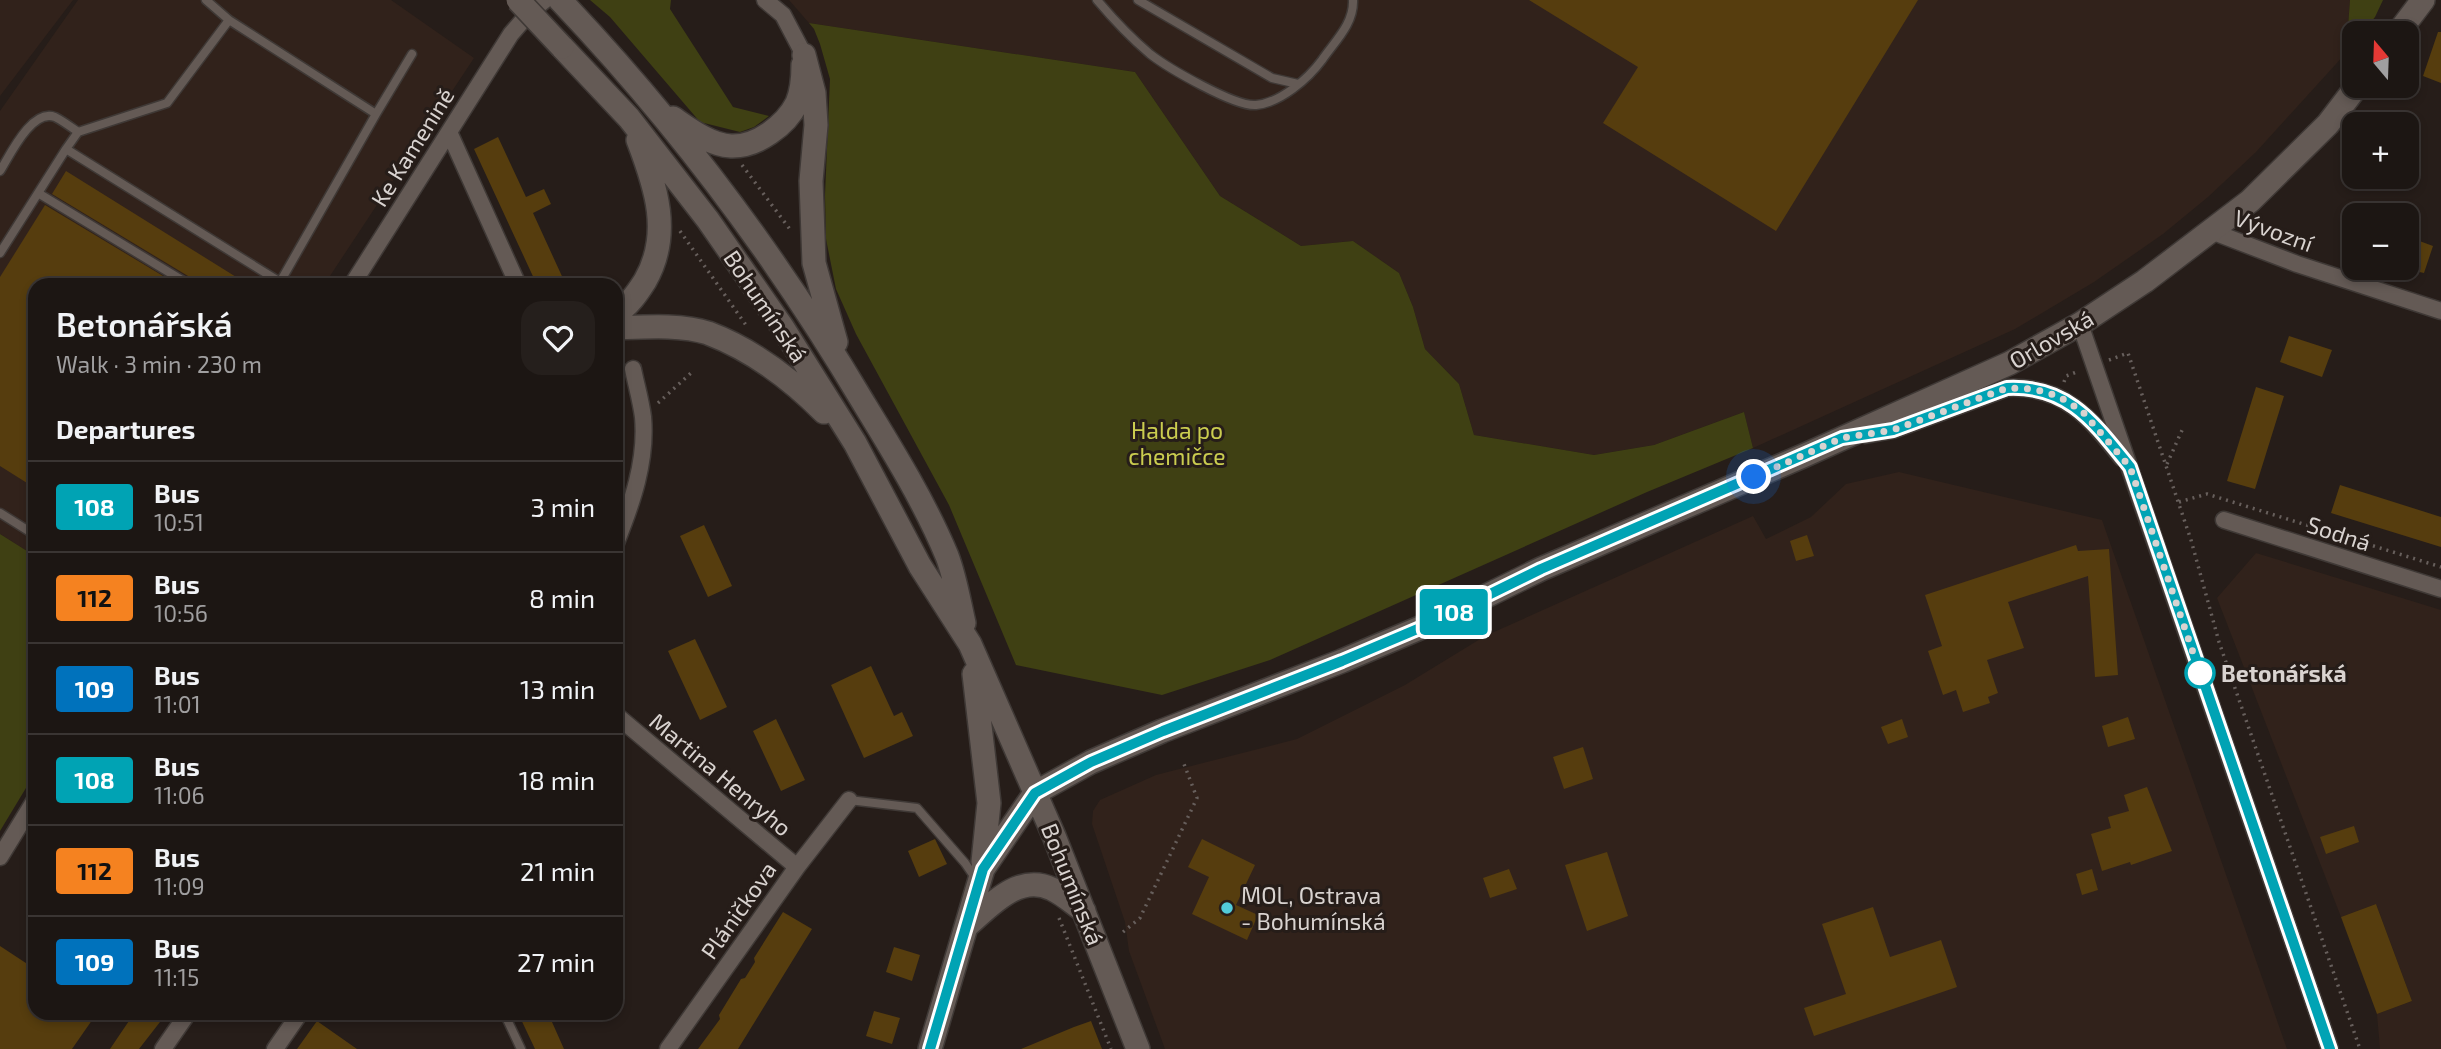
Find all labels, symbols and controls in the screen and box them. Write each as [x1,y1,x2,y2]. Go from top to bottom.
north arrow [2342,21,2418,98]
map controls [2342,21,2419,280]
street label: Ke Kamenině [365,83,459,211]
button: + [2342,112,2419,189]
street label: Vývozní [2231,203,2319,258]
button: − [2342,203,2419,280]
street label: Bohumínská [718,245,814,367]
button: heart [521,301,595,375]
text: Betonářská [56,304,233,344]
street label: Orlovská [2004,304,2098,374]
text: Walk · 3 min · 230 m [56,350,262,378]
text: Departures [56,413,195,444]
park label: Halda po chemičce [1128,416,1226,470]
your location [1736,459,1771,494]
text: Bus [154,477,200,508]
text: 3 min [530,491,595,522]
text: 108 [74,492,115,521]
text: 10:51 [154,508,204,536]
street label: Sodná [2304,510,2374,556]
text: Bus [154,568,200,599]
text: 8 min [529,582,595,613]
text: 112 [77,583,112,612]
line badge: 108 [1414,589,1494,635]
text: 108 [1434,597,1474,626]
text: 10:56 [154,599,208,627]
marker: Betonářská [2185,658,2215,688]
text: Bus [154,659,200,690]
place label: Betonářská [2221,659,2347,687]
text: 13 min [520,673,595,704]
text: 109 [75,674,114,703]
text: 11:01 [154,690,201,718]
street label: Martina Henryho [644,707,798,841]
text: Bus [154,750,200,781]
text: 18 min [519,764,595,795]
text: 108 [74,765,115,794]
text: 11:06 [154,781,205,809]
street label: Bohumínská [1036,819,1110,949]
text: Bus [154,841,200,872]
text: 21 min [520,855,595,886]
text: 112 [77,856,112,885]
street label: Pláničkova [694,856,782,964]
text: 11:09 [154,872,205,900]
place label: MOL, Ostrava - Bohumínská [1241,881,1386,935]
marker: MOL, Ostrava - Bohumínská [1219,900,1235,916]
text: Bus [154,932,200,963]
text: 27 min [517,946,595,977]
text: 109 [75,947,114,976]
text: 11:15 [154,963,199,991]

